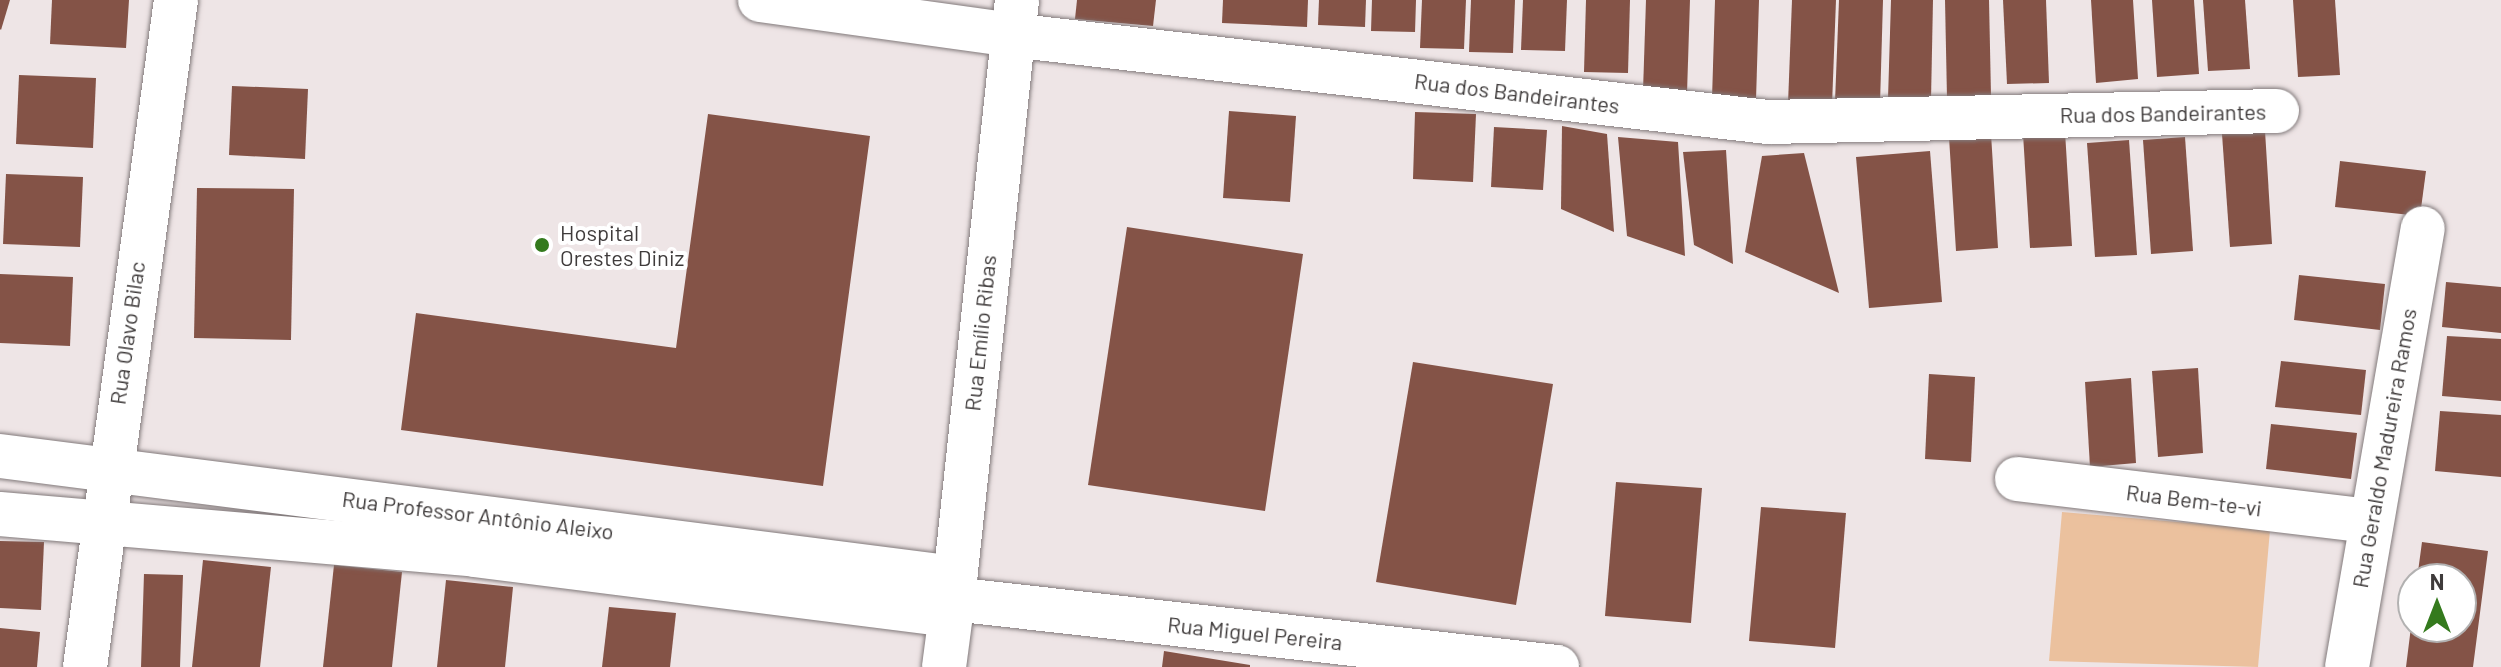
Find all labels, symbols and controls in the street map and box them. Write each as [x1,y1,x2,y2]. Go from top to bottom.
street label: Rua dos Bandeirantes [1413,67,1621,119]
street label: Rua dos Bandeirantes [2059,98,2267,128]
place label: Hospital Orestes Diniz [560,219,684,270]
marker: Hospital Orestes Diniz [531,234,553,256]
street label: Rua Emílio Ribas [959,254,1001,412]
street label: Rua Olavo Bilac [104,260,150,406]
street label: Rua Geraldo Madureira Ramos [2346,306,2422,590]
street label: Rua Bem-te-vi [2125,479,2263,521]
street label: Rua Professor Antônio Aleixo [341,485,615,545]
north arrow [2397,563,2477,643]
text: N [2430,568,2444,594]
street label: Rua Miguel Pereira [1166,611,1344,655]

